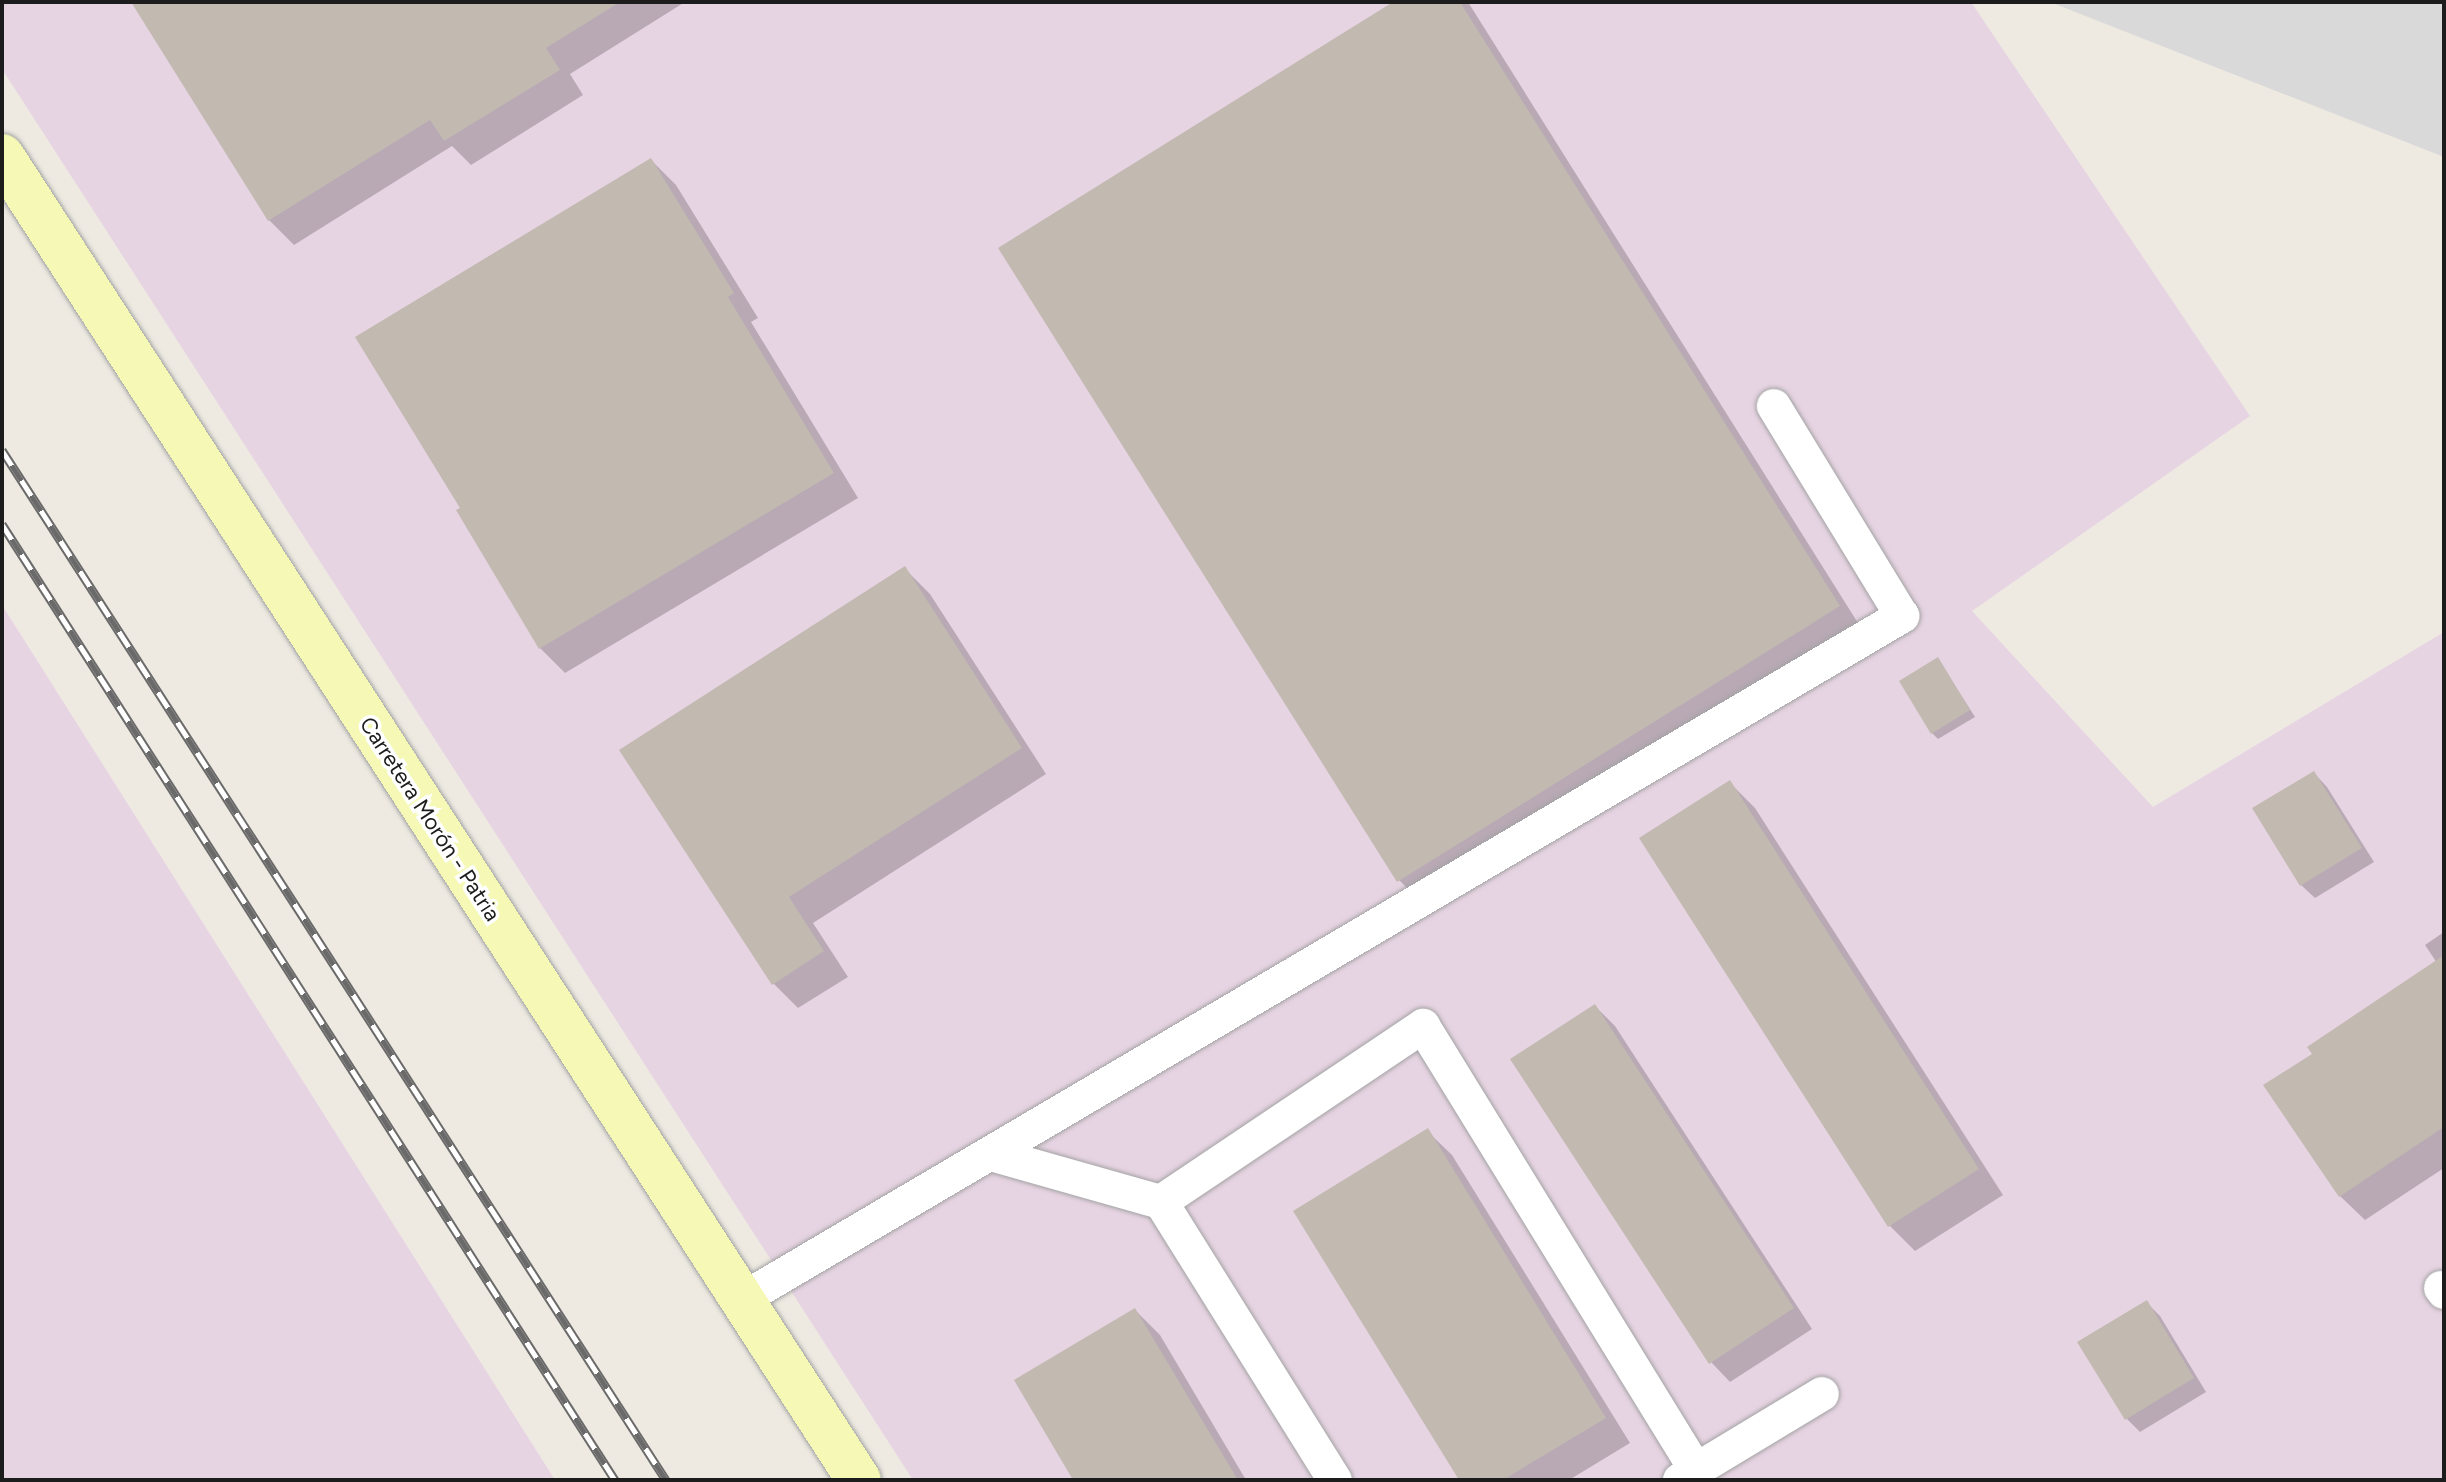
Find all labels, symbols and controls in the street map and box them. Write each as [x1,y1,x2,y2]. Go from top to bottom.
street label: Carretera Morón - Patria [354,712,506,926]

